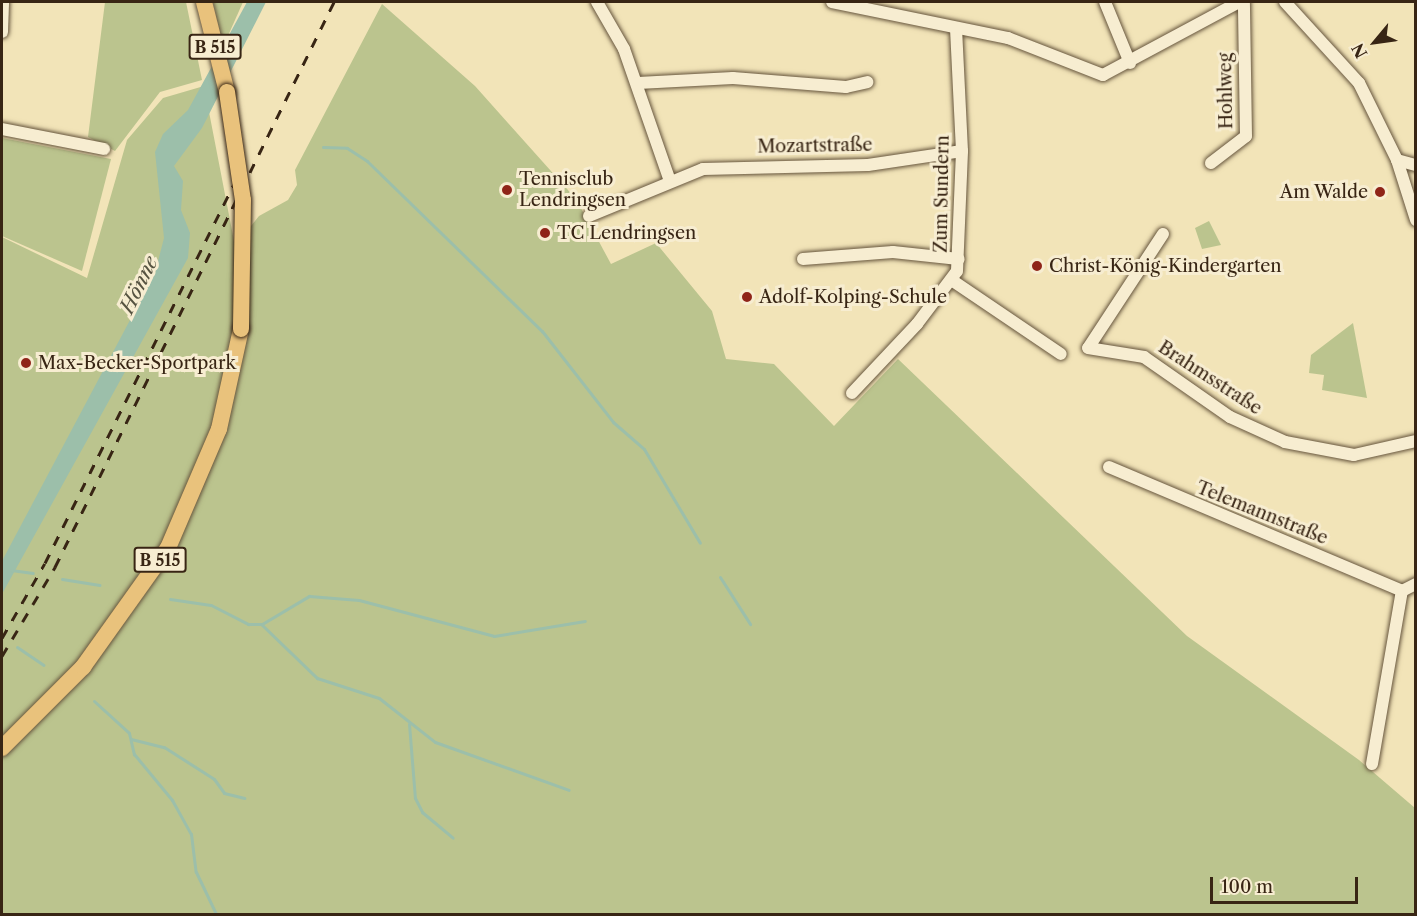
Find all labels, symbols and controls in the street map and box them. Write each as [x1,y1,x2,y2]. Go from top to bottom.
north arrow [1345,12,1405,72]
road number: B 515 [188,34,242,60]
text: N [1347,40,1371,62]
street label: Hohlweg [1215,53,1237,129]
street label: Mozartstraße [757,134,873,158]
street label: Zum Sundern [930,135,954,253]
place label: Tennisclub Lendringsen [519,169,626,212]
place label: Am Walde [1279,181,1368,203]
marker: Tennisclub Lendringsen [500,183,514,197]
marker: Am Walde [1373,185,1387,199]
place label: TC Lendringsen [557,222,696,244]
marker: TC Lendringsen [538,226,552,240]
water label: Hönne [115,252,163,318]
place label: Christ-König-Kindergarten [1049,255,1282,277]
marker: Christ-König-Kindergarten [1030,259,1044,273]
place label: Adolf-Kolping-Schule [759,286,947,308]
marker: Adolf-Kolping-Schule [740,290,754,304]
street label: Brahmsstraße [1154,337,1266,419]
place label: Max-Becker-Sportpark [38,352,236,374]
marker: Max-Becker-Sportpark [19,356,33,370]
street label: Telemannstraße [1193,477,1331,549]
road number: B 515 [133,547,187,573]
scale bar [1213,865,1362,903]
text: 100 m [1221,876,1273,898]

